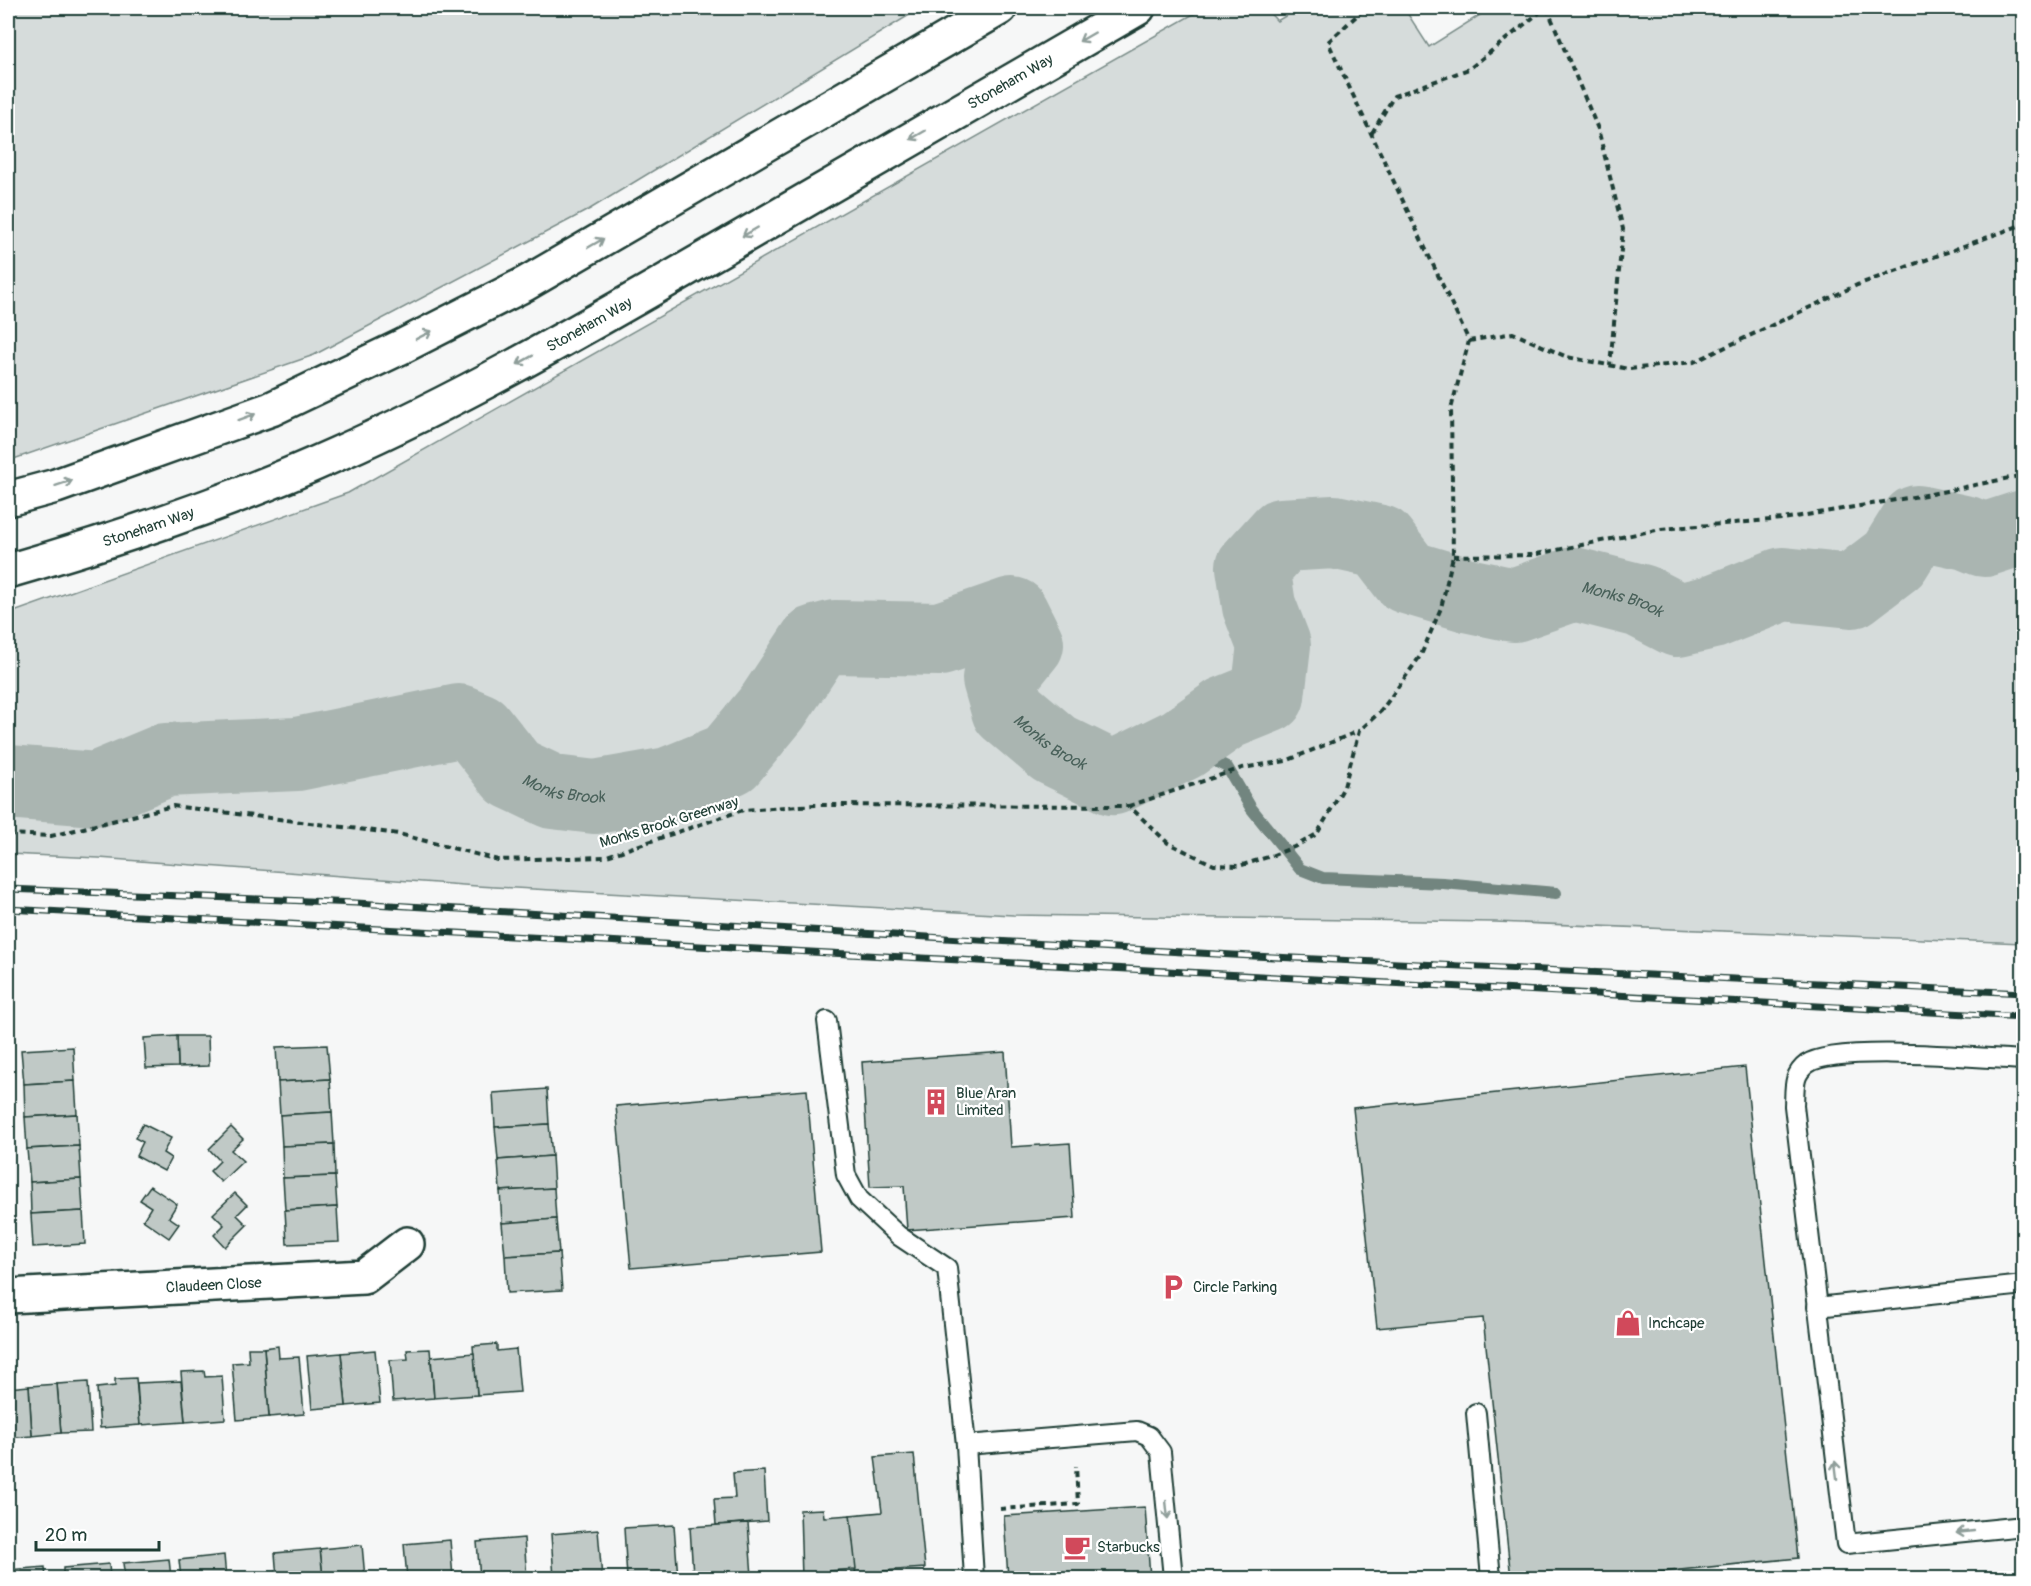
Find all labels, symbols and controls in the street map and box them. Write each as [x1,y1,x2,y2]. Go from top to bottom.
one-way arrow [1079,31,1096,43]
street label: Stoneham Way [964,50,1057,114]
one-way arrow [910,129,927,141]
one-way arrow [742,227,759,239]
one-way arrow [587,236,604,248]
street label: Stoneham Way [543,293,636,357]
one-way arrow [415,329,433,341]
one-way arrow [517,355,535,366]
one-way arrow [237,411,256,422]
one-way arrow [54,476,73,487]
street label: Stoneham Way [100,503,197,552]
water label: Monks Brook [1579,577,1667,622]
water label: Monks Brook [1009,710,1091,775]
water label: Monks Brook [518,770,607,808]
street label: Monks Brook Greenway [597,792,741,853]
place label: Blue Aran Limited [956,1084,1016,1120]
building icon: Blue Aran Limited [921,1087,951,1117]
parking icon: Circle Parking [1158,1272,1188,1302]
street label: Claudeen Close [165,1273,263,1298]
place label: Circle Parking [1193,1278,1277,1297]
shop icon: Inchcape [1613,1308,1643,1338]
place label: Inchcape [1648,1314,1705,1333]
one-way arrow [1831,1460,1842,1480]
one-way arrow [1162,1499,1173,1519]
scale bar [36,1514,159,1552]
text: 20 m [45,1524,87,1547]
one-way arrow [1956,1527,1976,1538]
cafe icon: Starbucks [1062,1532,1092,1562]
place label: Starbucks [1097,1538,1160,1557]

